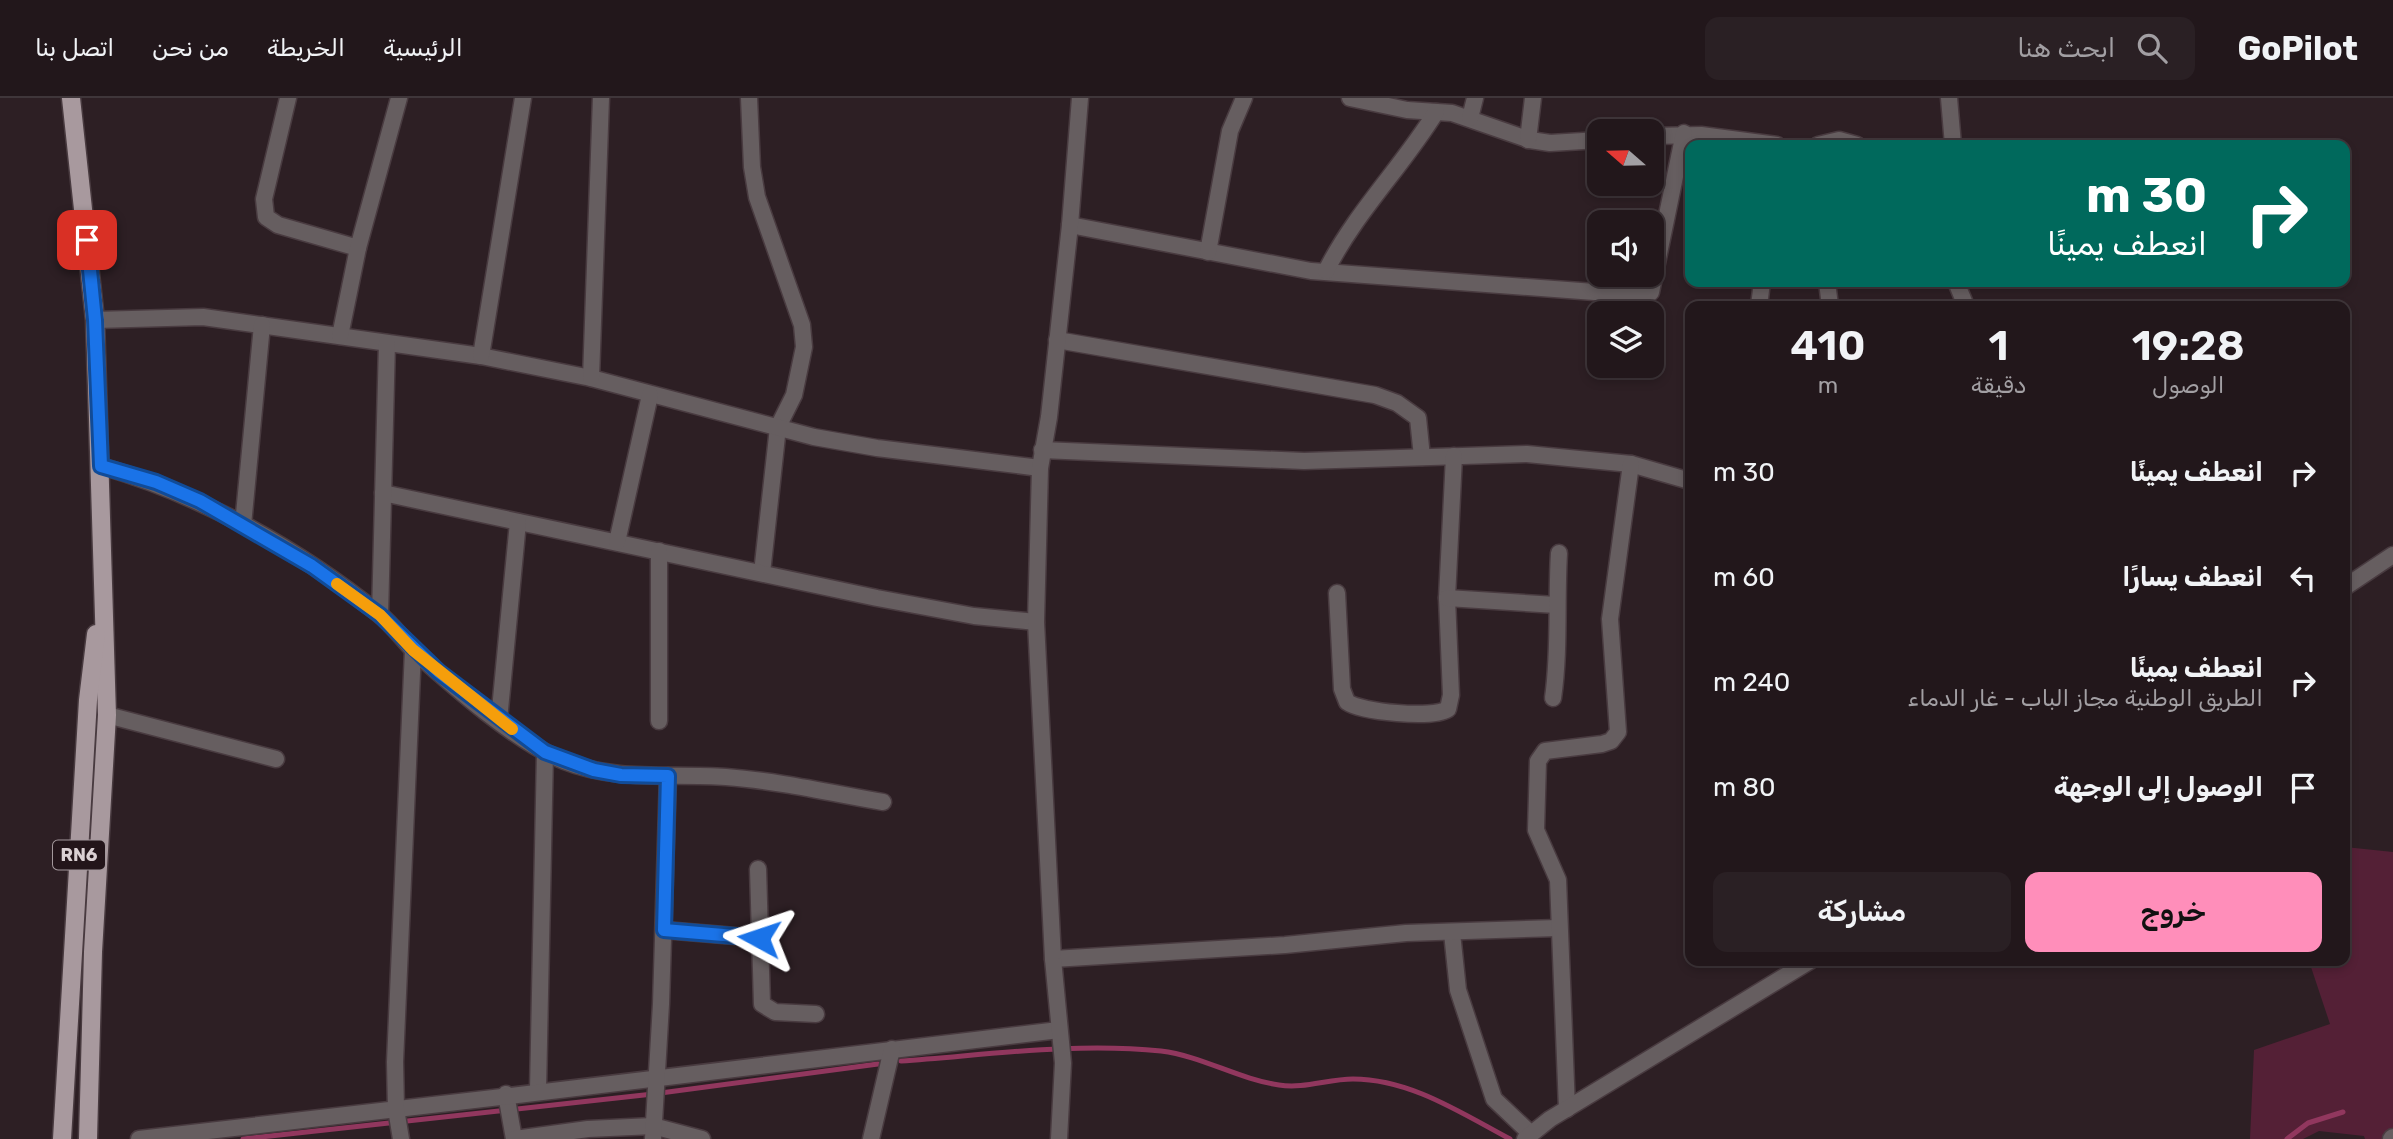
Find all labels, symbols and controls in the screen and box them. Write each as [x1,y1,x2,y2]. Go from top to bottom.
search box [1705,17,2195,80]
icon: search [2133,29,2171,67]
text: GoPilot [2237,29,2358,68]
text: ابحث هنا [2017,33,2115,64]
text: اتصل بنا [35,34,114,62]
text: من نحن [152,34,229,62]
text: الخريطة [267,34,345,62]
text: الرئيسية [383,34,463,62]
north arrow [1587,119,1664,196]
map controls [1587,119,1664,378]
text: 30 m [2086,166,2207,224]
icon: right [2231,168,2322,259]
pin [57,210,117,270]
button: sound [1587,210,1664,287]
icon: arrive [68,221,106,259]
text: انعطف يمينًا [2047,225,2207,263]
button: layers [1587,301,1664,378]
text: 410 [1790,321,1866,371]
text: 1 [1989,321,2009,371]
text: 19:28 [2132,321,2245,371]
text: m [1818,371,1838,399]
text: دقيقة [1971,371,2026,399]
text: الوصول [2152,371,2224,399]
icon: right [2284,454,2322,492]
text: 30 m [1713,457,1775,488]
text: انعطف يمينًا [2130,457,2263,488]
icon: left [2284,559,2322,597]
text: 60 m [1713,562,1775,593]
text: انعطف يسارًا [2122,562,2263,593]
text: انعطف يمينًا [2130,653,2263,684]
icon: right [2284,664,2322,702]
text: 240 m [1713,667,1790,698]
text: الطريق الوطنية مجاز الباب - غار الدماء [1907,684,2263,712]
icon: arrive [2284,769,2322,807]
text: 80 m [1713,772,1776,803]
text: الوصول إلى الوجهة [2054,772,2263,803]
road number: RN6 [53,840,105,870]
button: مشاركة [1713,872,2011,952]
button: خروج [2025,872,2322,952]
position arrow [722,901,796,975]

